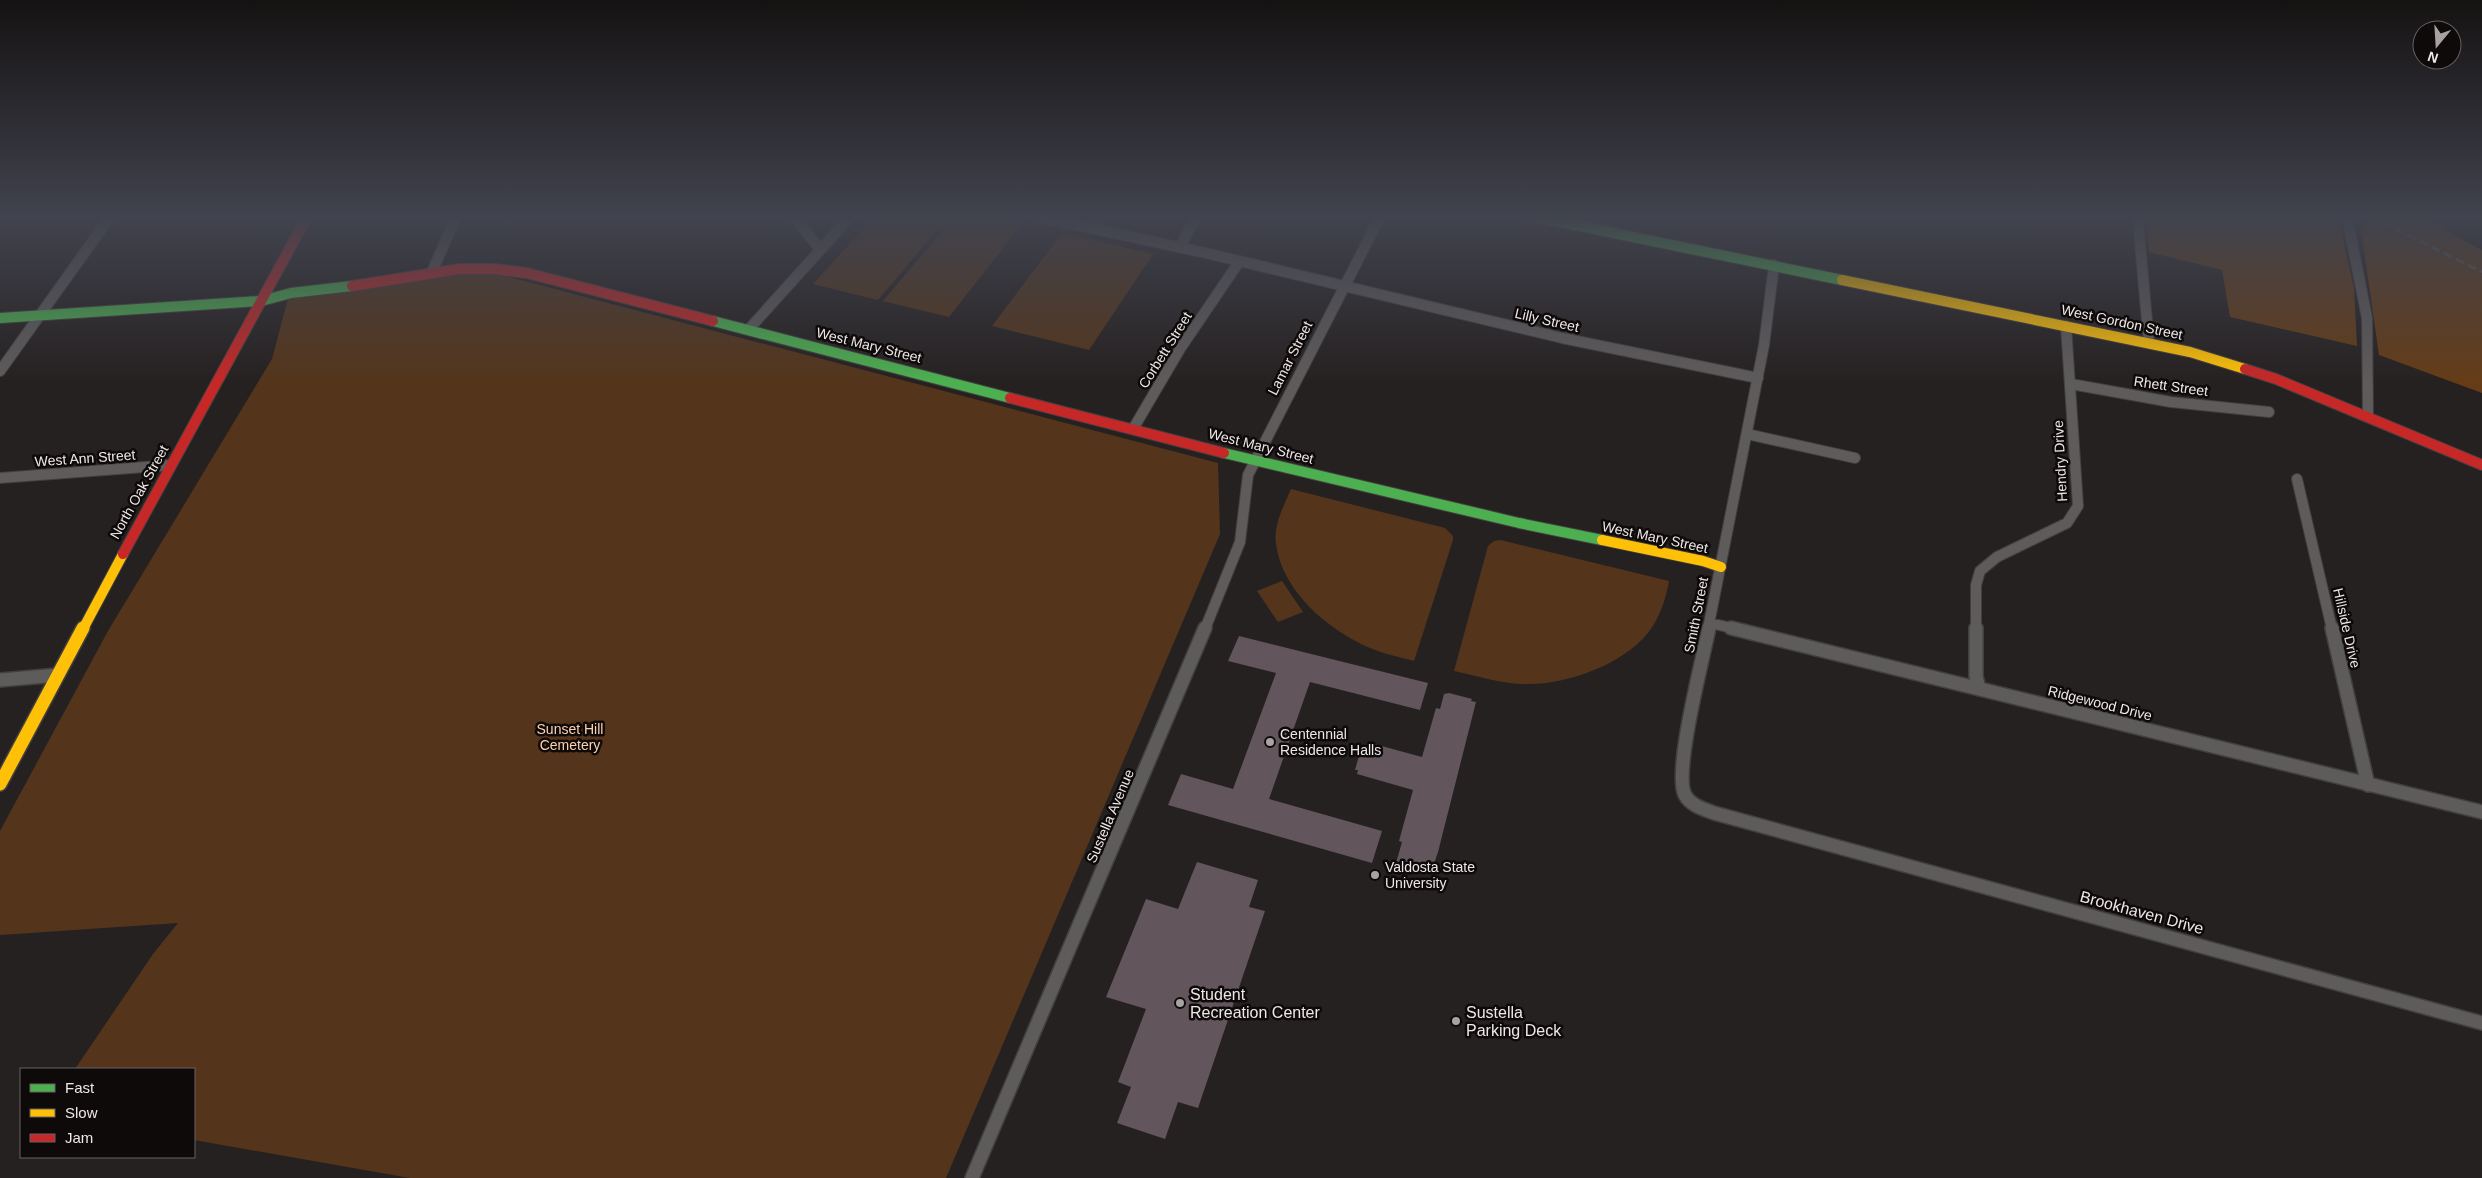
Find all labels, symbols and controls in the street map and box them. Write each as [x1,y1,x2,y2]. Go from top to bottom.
north arrow [2412,20,2462,70]
text: N [2426,48,2440,67]
street label: West Gordon Street [2060,301,2184,343]
street label: Lilly Street [1513,305,1581,335]
street label: Corbett Street [1135,309,1195,391]
street label: Lamar Street [1264,318,1316,398]
street label: West Mary Street [815,324,923,366]
street label: Rhett Street [2133,373,2209,399]
street label: Hendry Drive [2050,420,2070,502]
street label: West Mary Street [1207,425,1315,467]
street label: North Oak Street [107,442,172,542]
street label: West Ann Street [34,446,136,469]
street label: West Mary Street [1601,518,1710,556]
street label: Smith Street [1681,576,1711,654]
street label: Hillside Drive [2330,586,2364,670]
street label: Ridgewood Drive [2046,682,2154,724]
park label: Sunset Hill Cemetery [537,721,603,753]
place label: Centennial Residence Halls [1280,726,1381,758]
marker: Centennial Residence Halls [1264,736,1276,748]
street label: Sustella Avenue [1083,767,1137,865]
place label: Valdosta State University [1385,859,1475,891]
marker: Valdosta State University [1369,869,1381,881]
street label: Brookhaven Drive [2078,888,2206,937]
place label: Student Recreation Center [1190,986,1321,1021]
marker: Student Recreation Center [1174,997,1186,1009]
place label: Sustella Parking Deck [1466,1004,1562,1039]
marker: Sustella Parking Deck [1450,1015,1462,1027]
legend [20,1068,195,1158]
text: Fast [65,1079,95,1096]
text: Slow [65,1104,98,1121]
text: Jam [65,1129,93,1146]

